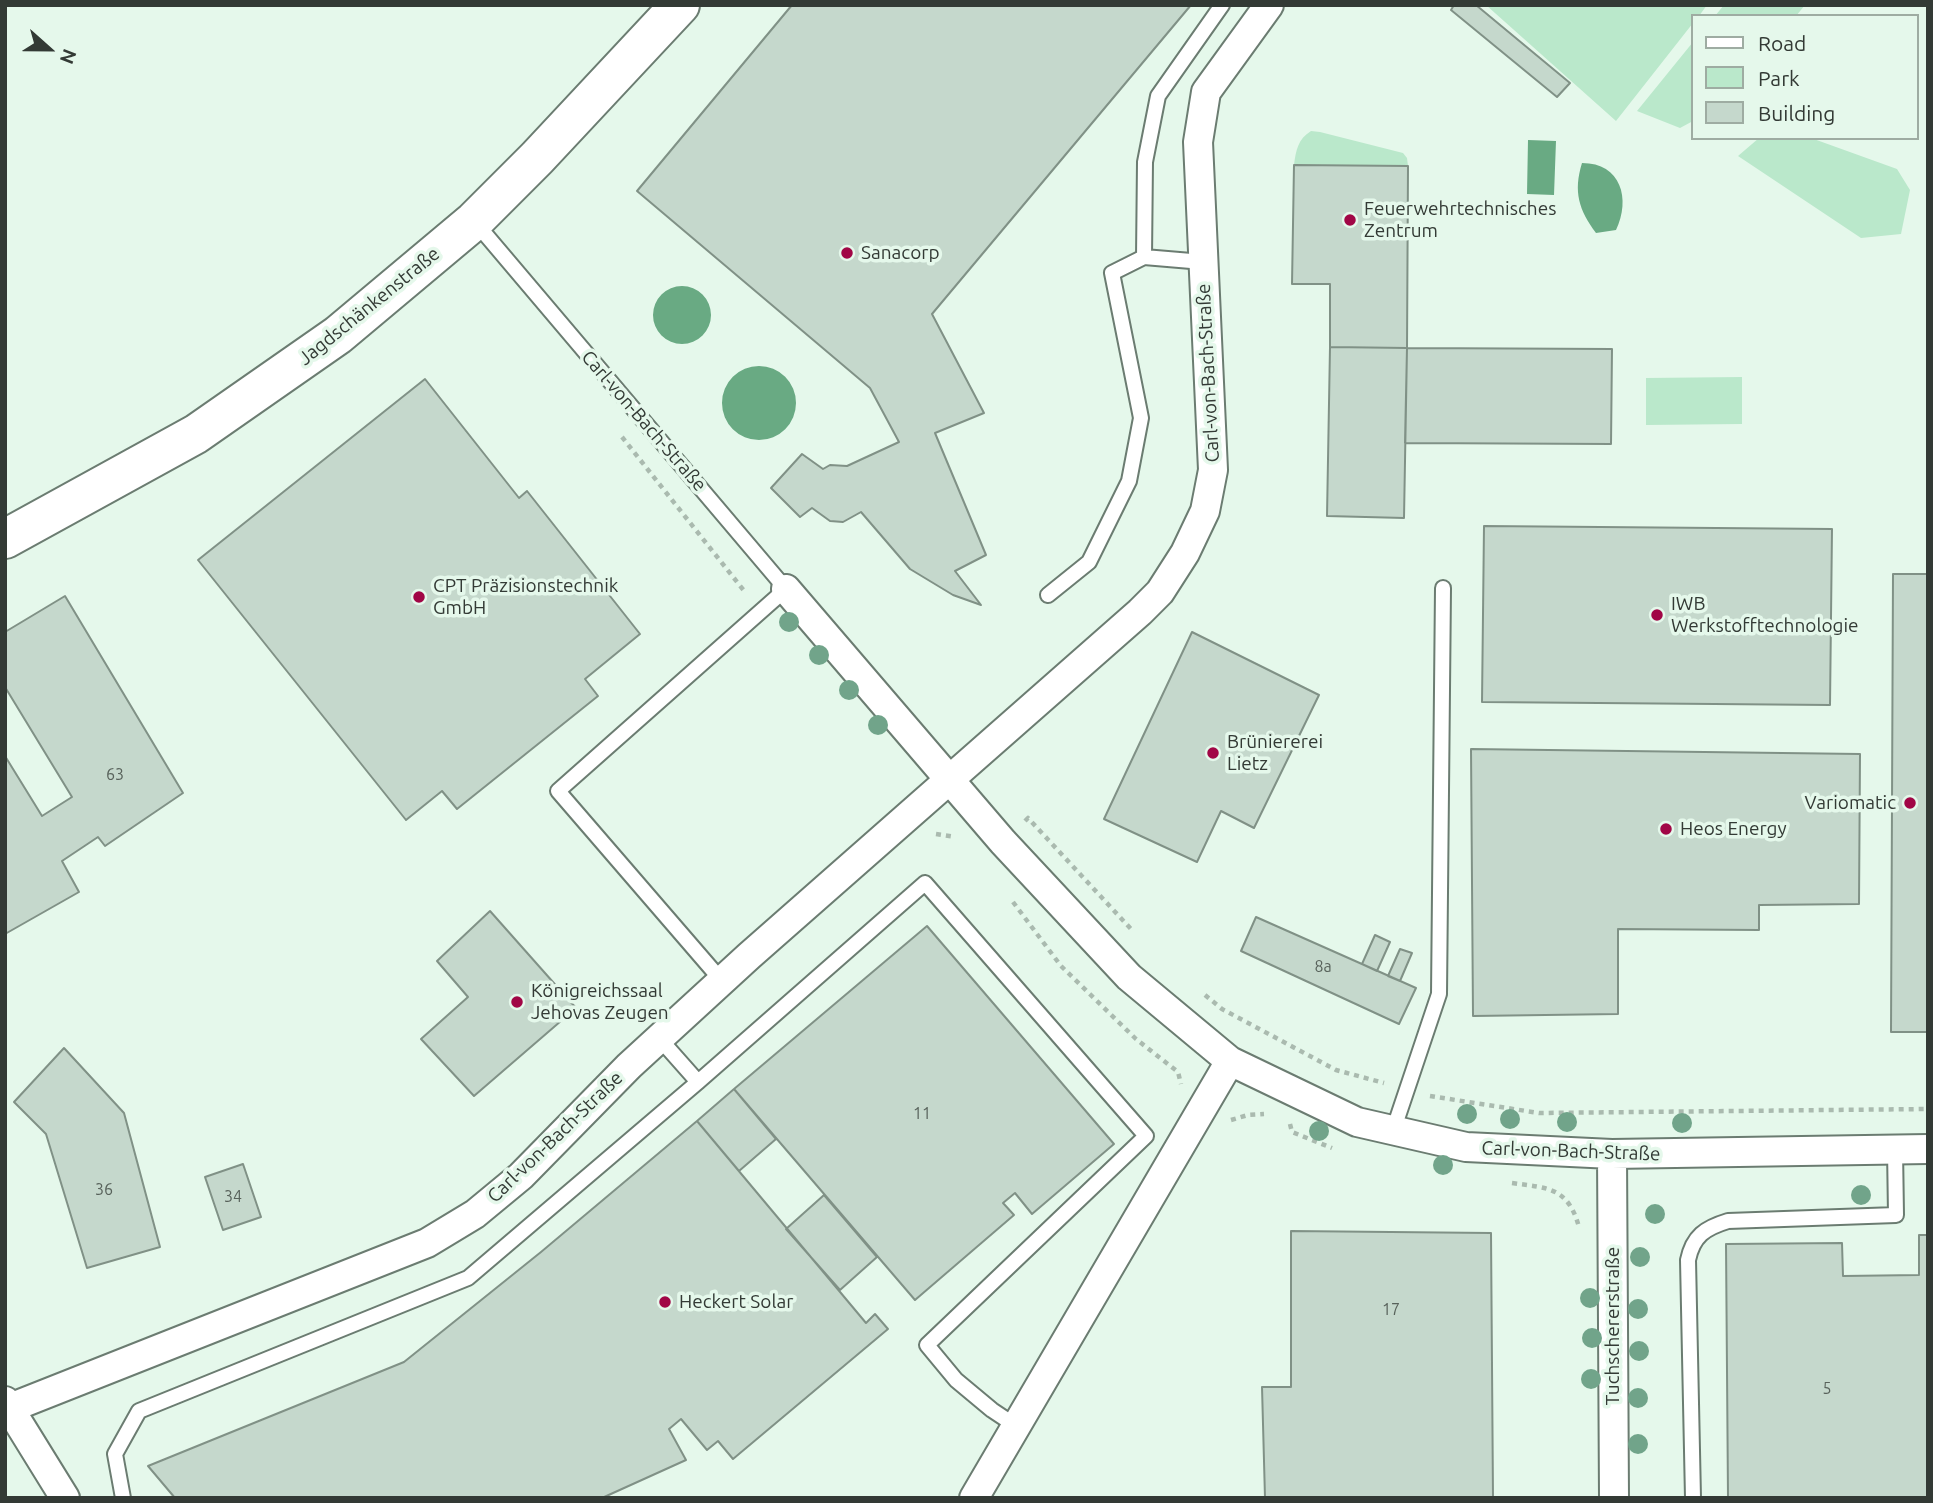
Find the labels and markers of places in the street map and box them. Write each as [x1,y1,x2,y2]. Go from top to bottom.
place label: Feuerwehrtechnisches Zentrum [1364,198,1556,242]
marker: Feuerwehrtechnisches Zentrum [1342,212,1358,228]
place label: Sanacorp [861,242,940,264]
marker: Sanacorp [839,245,855,261]
place label: CPT Präzisionstechnik GmbH [433,575,618,619]
marker: CPT Präzisionstechnik GmbH [411,589,427,605]
place label: IWB Werkstofftechnologie [1671,593,1859,637]
marker: IWB Werkstofftechnologie [1649,607,1665,623]
place label: Brüniererei Lietz [1227,731,1323,775]
marker: Brüniererei Lietz [1205,745,1221,761]
place label: Variomatic [1804,792,1896,814]
marker: Variomatic [1902,795,1918,811]
place label: Heos Energy [1680,818,1787,840]
marker: Heos Energy [1658,821,1674,837]
place label: Königreichssaal Jehovas Zeugen [531,980,669,1024]
marker: Königreichssaal Jehovas Zeugen [509,994,525,1010]
place label: Heckert Solar [679,1291,793,1313]
marker: Heckert Solar [657,1294,673,1310]

